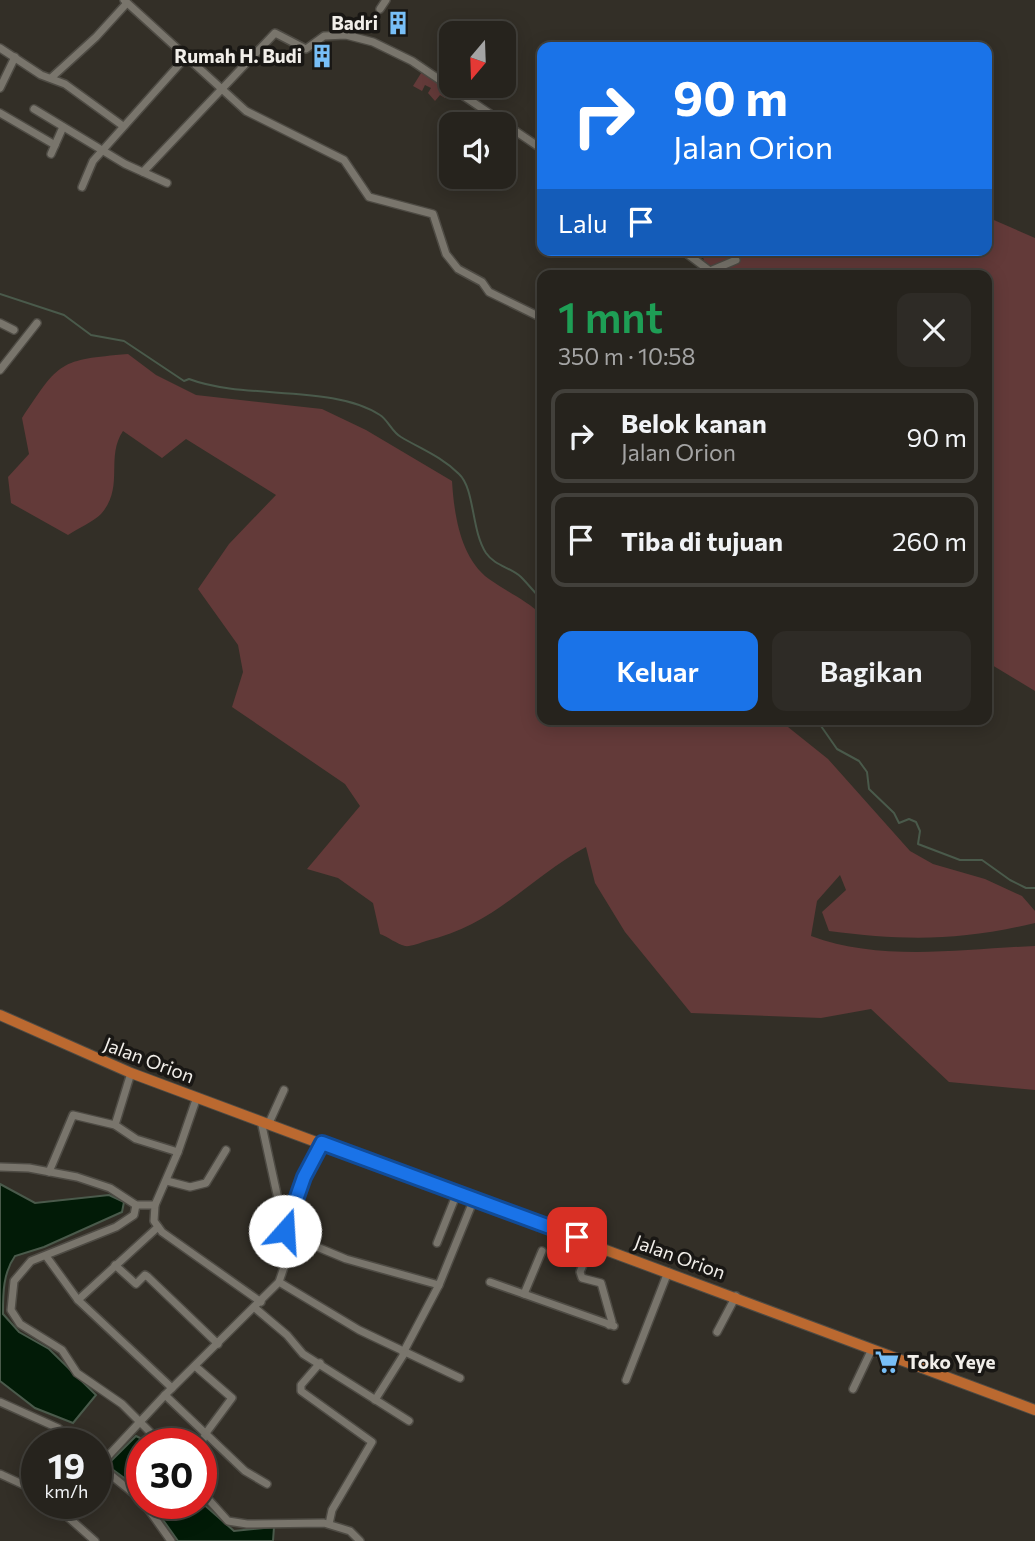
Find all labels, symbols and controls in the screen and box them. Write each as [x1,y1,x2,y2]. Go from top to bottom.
building icon: Badri [384,9,412,37]
place label: Badri [331,11,378,34]
north arrow [439,21,516,98]
map controls [439,21,516,189]
building icon: Rumah H. Budi [308,42,336,70]
place label: Rumah H. Budi [174,44,302,67]
text: 90 m [673,66,788,126]
icon: right [558,70,649,161]
button: sound [439,112,516,189]
text: Jalan Orion [673,126,833,166]
icon: arrive [622,203,660,241]
text: Lalu [558,207,608,238]
text: 1 mnt [558,290,663,342]
button: close [897,293,971,367]
text: 350 m · 10:58 [558,342,696,370]
text: Belok kanan [621,407,767,438]
icon: right [562,417,600,455]
text: 90 m [907,421,967,452]
text: Jalan Orion [621,438,736,466]
icon: arrive [562,521,600,559]
text: Tiba di tujuan [621,525,783,556]
text: 260 m [892,525,967,556]
button: Keluar [558,631,758,711]
button: Bagikan [772,631,971,711]
street label: Jalan Orion [101,1032,198,1087]
position arrow [248,1194,322,1268]
pin [547,1207,607,1267]
icon: arrive [558,1218,596,1256]
street label: Jalan Orion [632,1229,729,1284]
supermarket icon: Toko Yeye [873,1348,901,1376]
place label: Toko Yeye [907,1350,995,1373]
speed limit sign: 30 [126,1428,217,1519]
text: 19 [48,1443,85,1486]
text: km/h [45,1480,88,1502]

